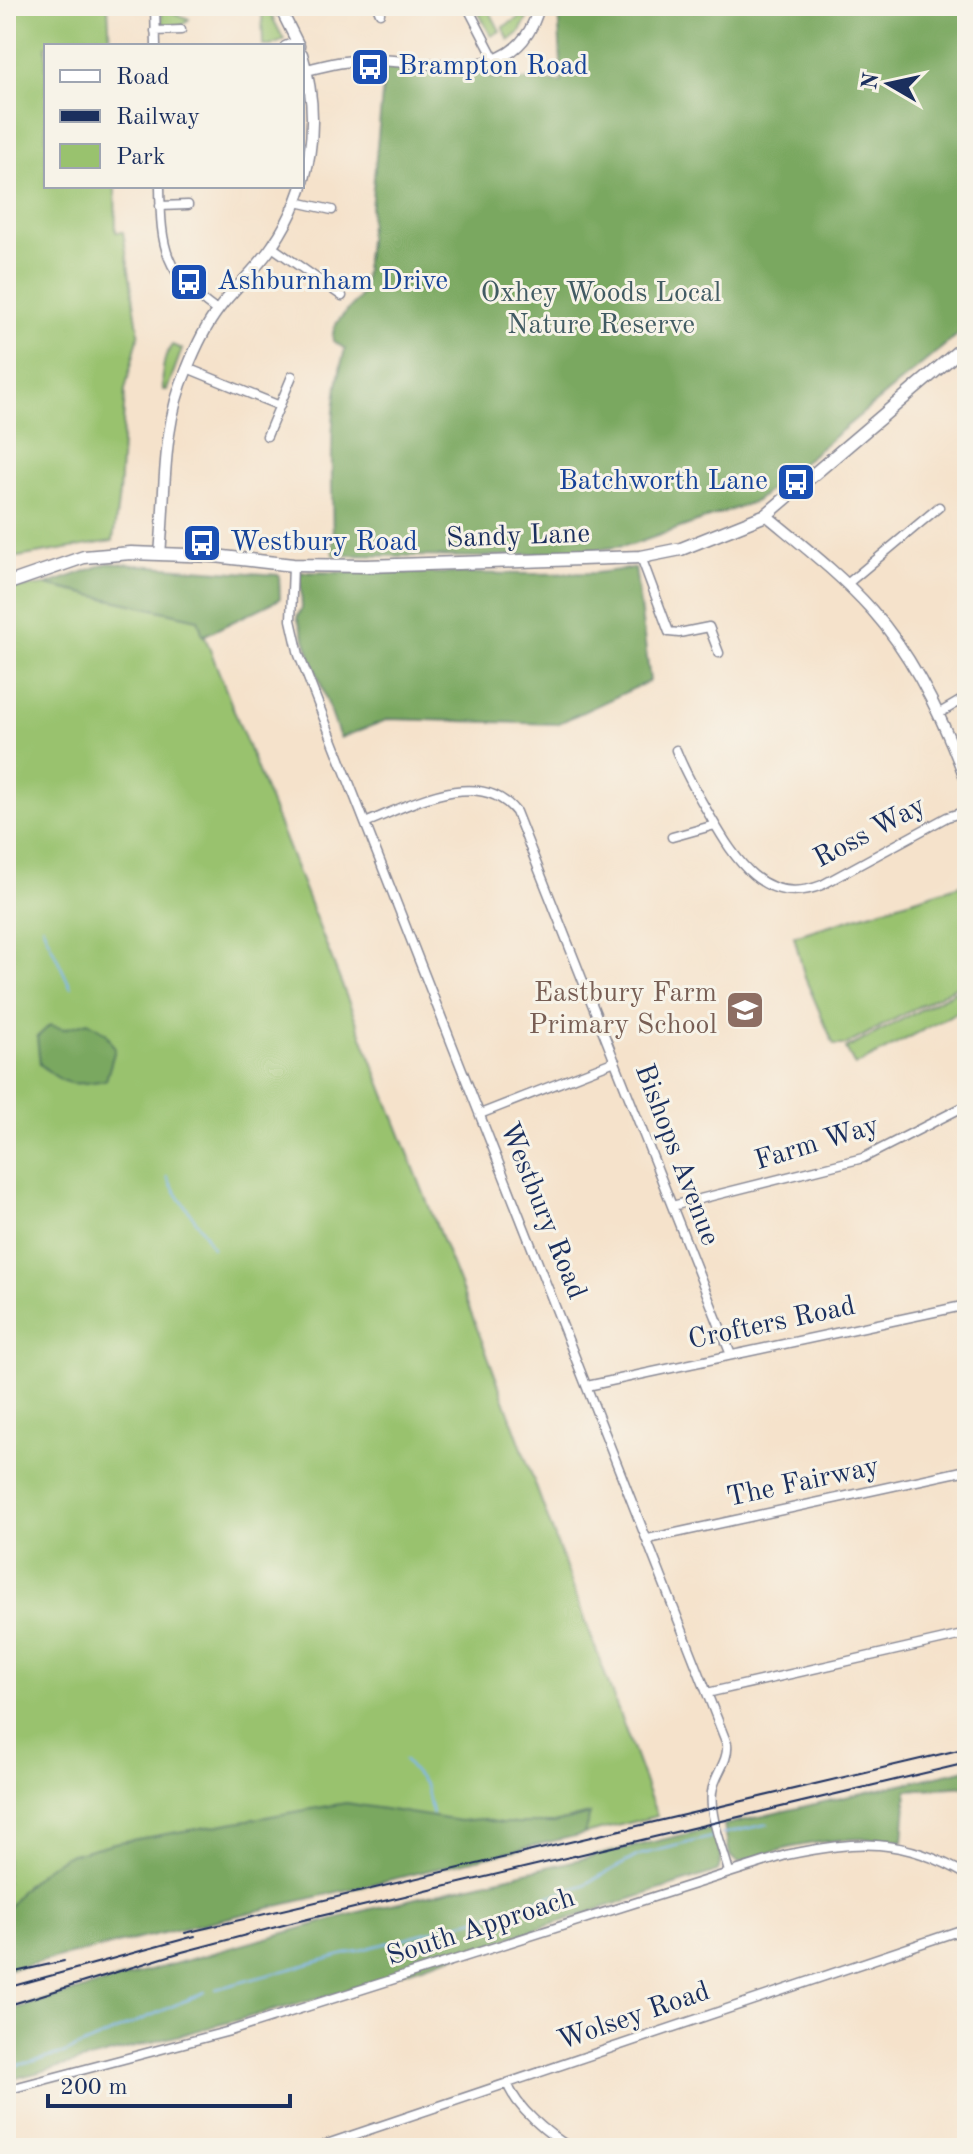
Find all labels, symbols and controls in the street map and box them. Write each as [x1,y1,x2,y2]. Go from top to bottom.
legend [44,44,304,188]
north arrow [849,44,929,124]
bus stop icon: Brampton Road [349,46,391,88]
place label: Brampton Road [398,53,588,81]
text: Road [116,66,169,90]
text: N [859,71,883,91]
text: Railway [116,106,200,130]
text: Park [116,146,165,170]
bus stop icon: Ashburnham Drive [168,261,210,303]
place label: Ashburnham Drive [217,268,448,296]
park label: Oxhey Woods Local Nature Reserve [481,280,721,340]
bus stop icon: Batchworth Lane [775,461,817,503]
place label: Batchworth Lane [558,468,768,496]
street label: Sandy Lane [445,520,591,554]
bus stop icon: Westbury Road [181,522,223,564]
place label: Westbury Road [230,529,418,557]
street label: Ross Way [810,792,931,874]
place label: Eastbury Farm Primary School [529,980,717,1040]
school or university icon: Eastbury Farm Primary School [724,989,766,1031]
street label: Bishops Avenue [629,1061,723,1249]
street label: Farm Way [752,1112,883,1176]
street label: Westbury Road [494,1119,590,1303]
street label: Crofters Road [686,1293,858,1355]
street label: The Fairway [724,1453,882,1513]
street label: South Approach [383,1884,579,1972]
street label: Wolsey Road [554,1978,714,2056]
scale bar [48,2058,290,2108]
text: 200 m [60,2076,128,2100]

